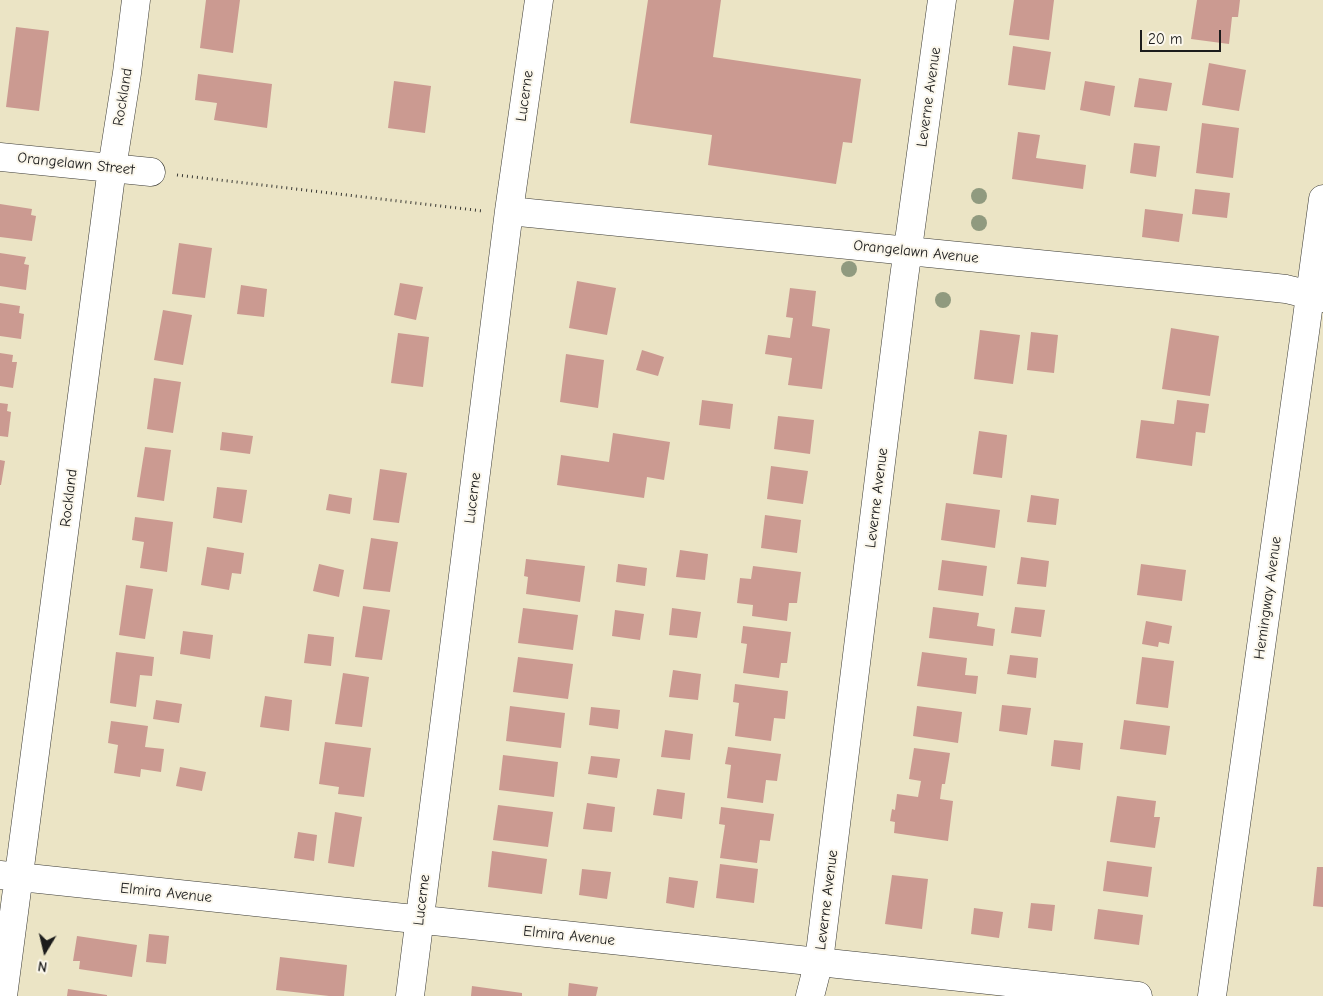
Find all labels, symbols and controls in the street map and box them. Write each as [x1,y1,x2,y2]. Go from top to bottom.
scale bar [1143,20,1224,52]
text: 20 m [1148,30,1182,48]
street label: Leverne Avenue [913,46,945,148]
street label: Rockland [110,67,136,127]
street label: Lucerne [513,69,537,123]
street label: Orangelawn Street [17,149,135,179]
street label: Orangelawn Avenue [853,236,979,268]
street label: Leverne Avenue [862,447,892,549]
street label: Rockland [57,468,81,528]
street label: Lucerne [461,471,485,525]
street label: Hemingway Avenue [1250,535,1286,661]
street label: Leverne Avenue [812,849,842,951]
street label: Lucerne [410,873,434,927]
street label: Elmira Avenue [119,879,213,907]
street label: Elmira Avenue [522,922,616,950]
north arrow [20,926,70,976]
text: N [37,957,48,975]

